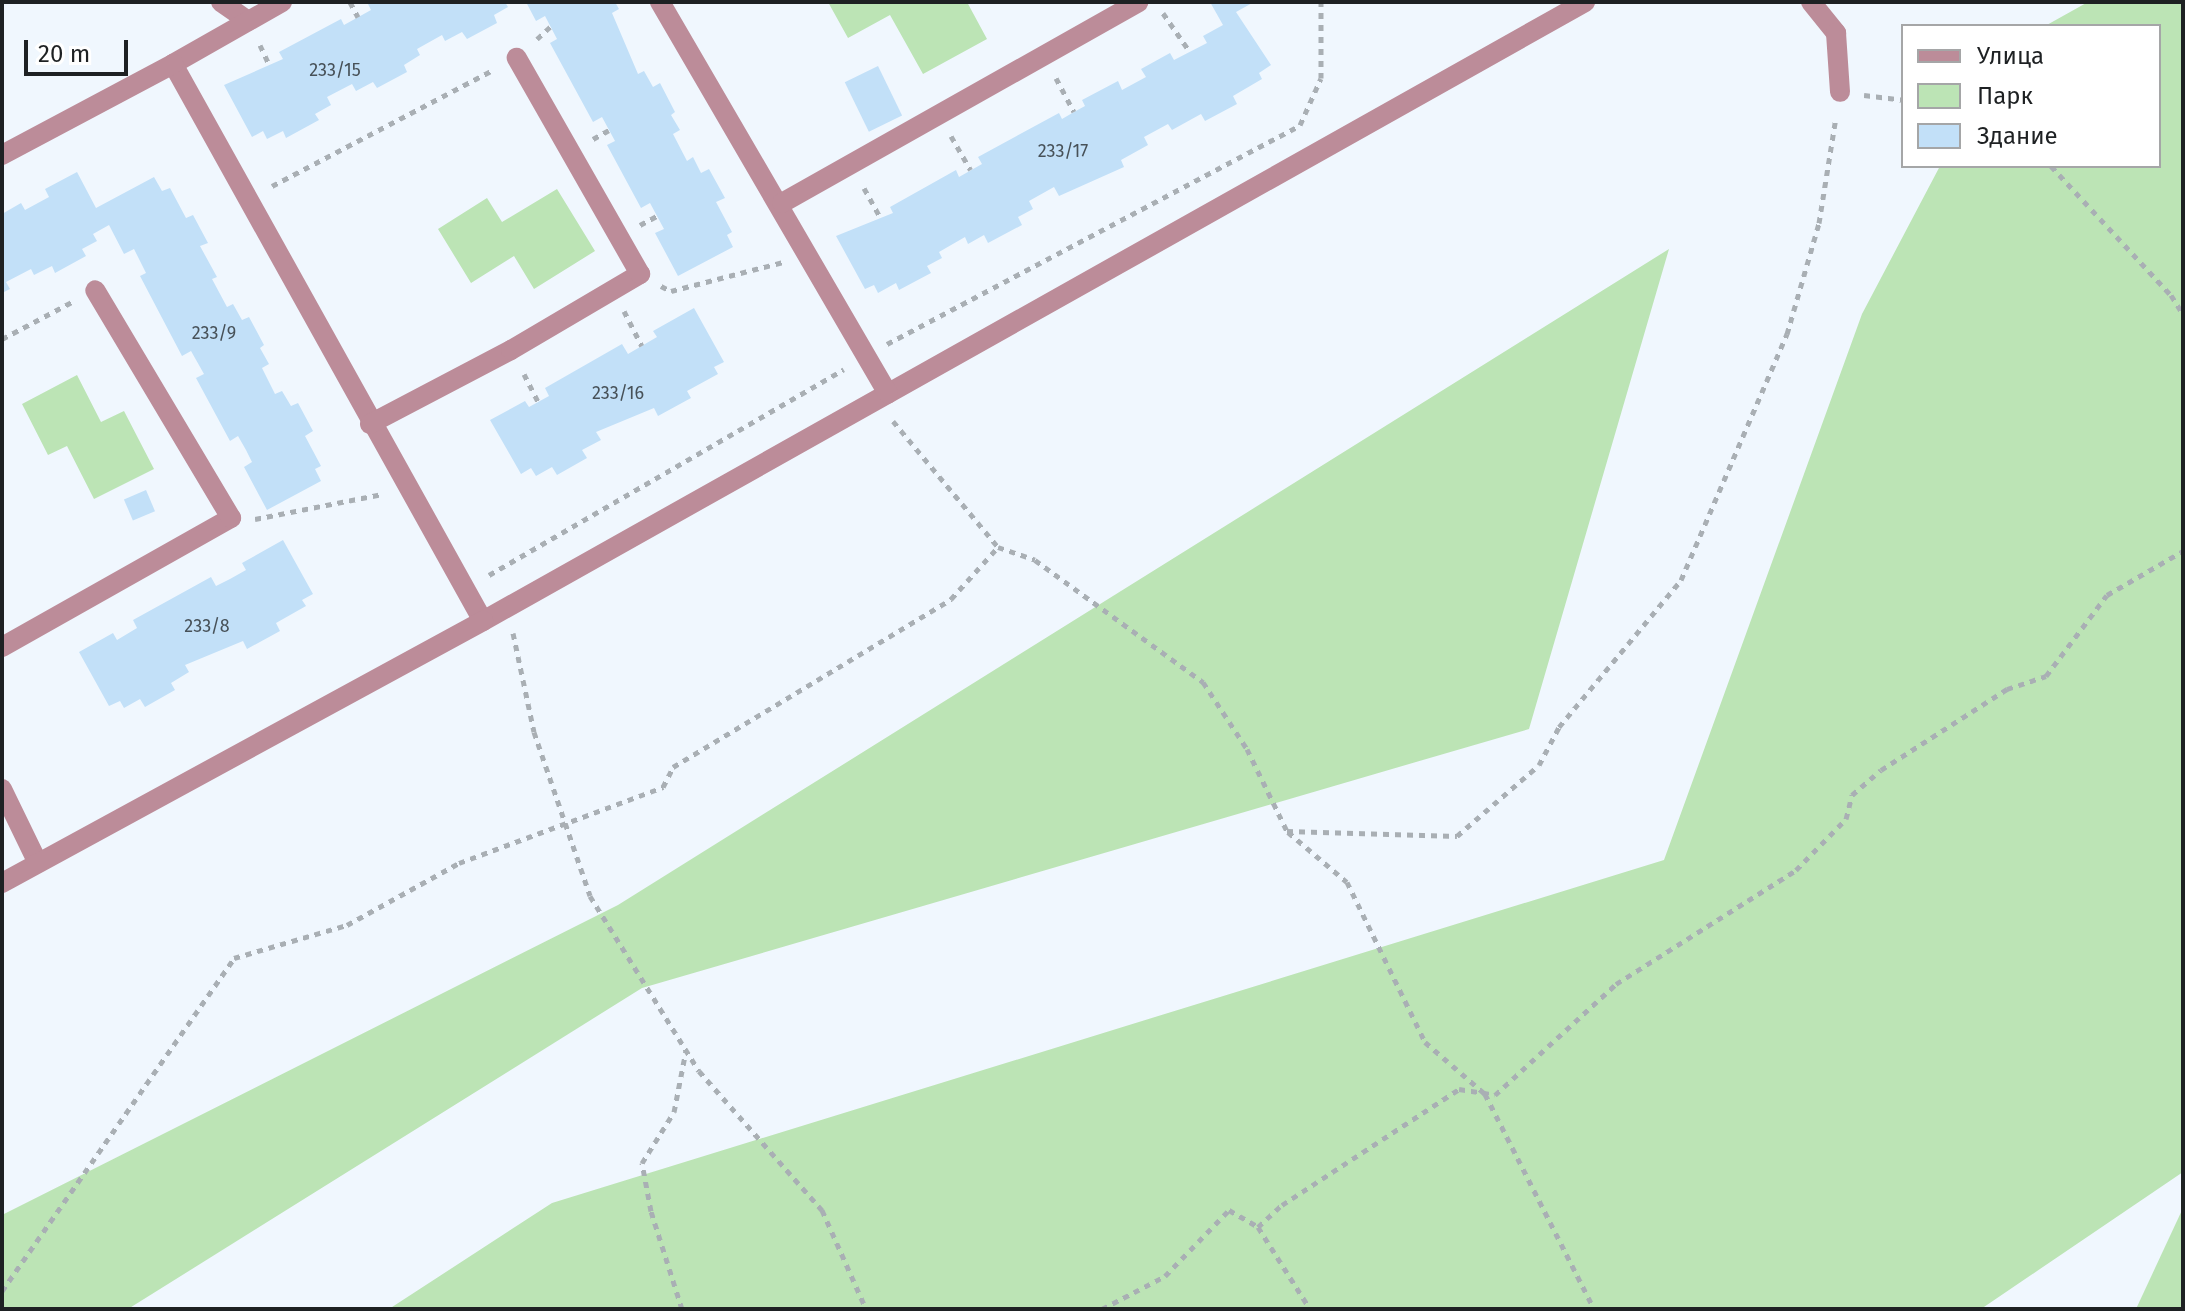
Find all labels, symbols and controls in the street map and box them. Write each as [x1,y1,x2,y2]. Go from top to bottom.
scale bar [28,24,132,74]
legend [1901,24,2161,168]
text: 20 m [38,40,90,68]
text: Улица [1977,42,2044,70]
house number: 233/15 [309,59,361,81]
text: Парк [1977,82,2033,110]
text: Здание [1977,122,2058,150]
house number: 233/17 [1038,140,1088,162]
house number: 233/9 [192,322,236,344]
house number: 233/16 [592,382,644,404]
house number: 233/8 [184,615,230,637]

